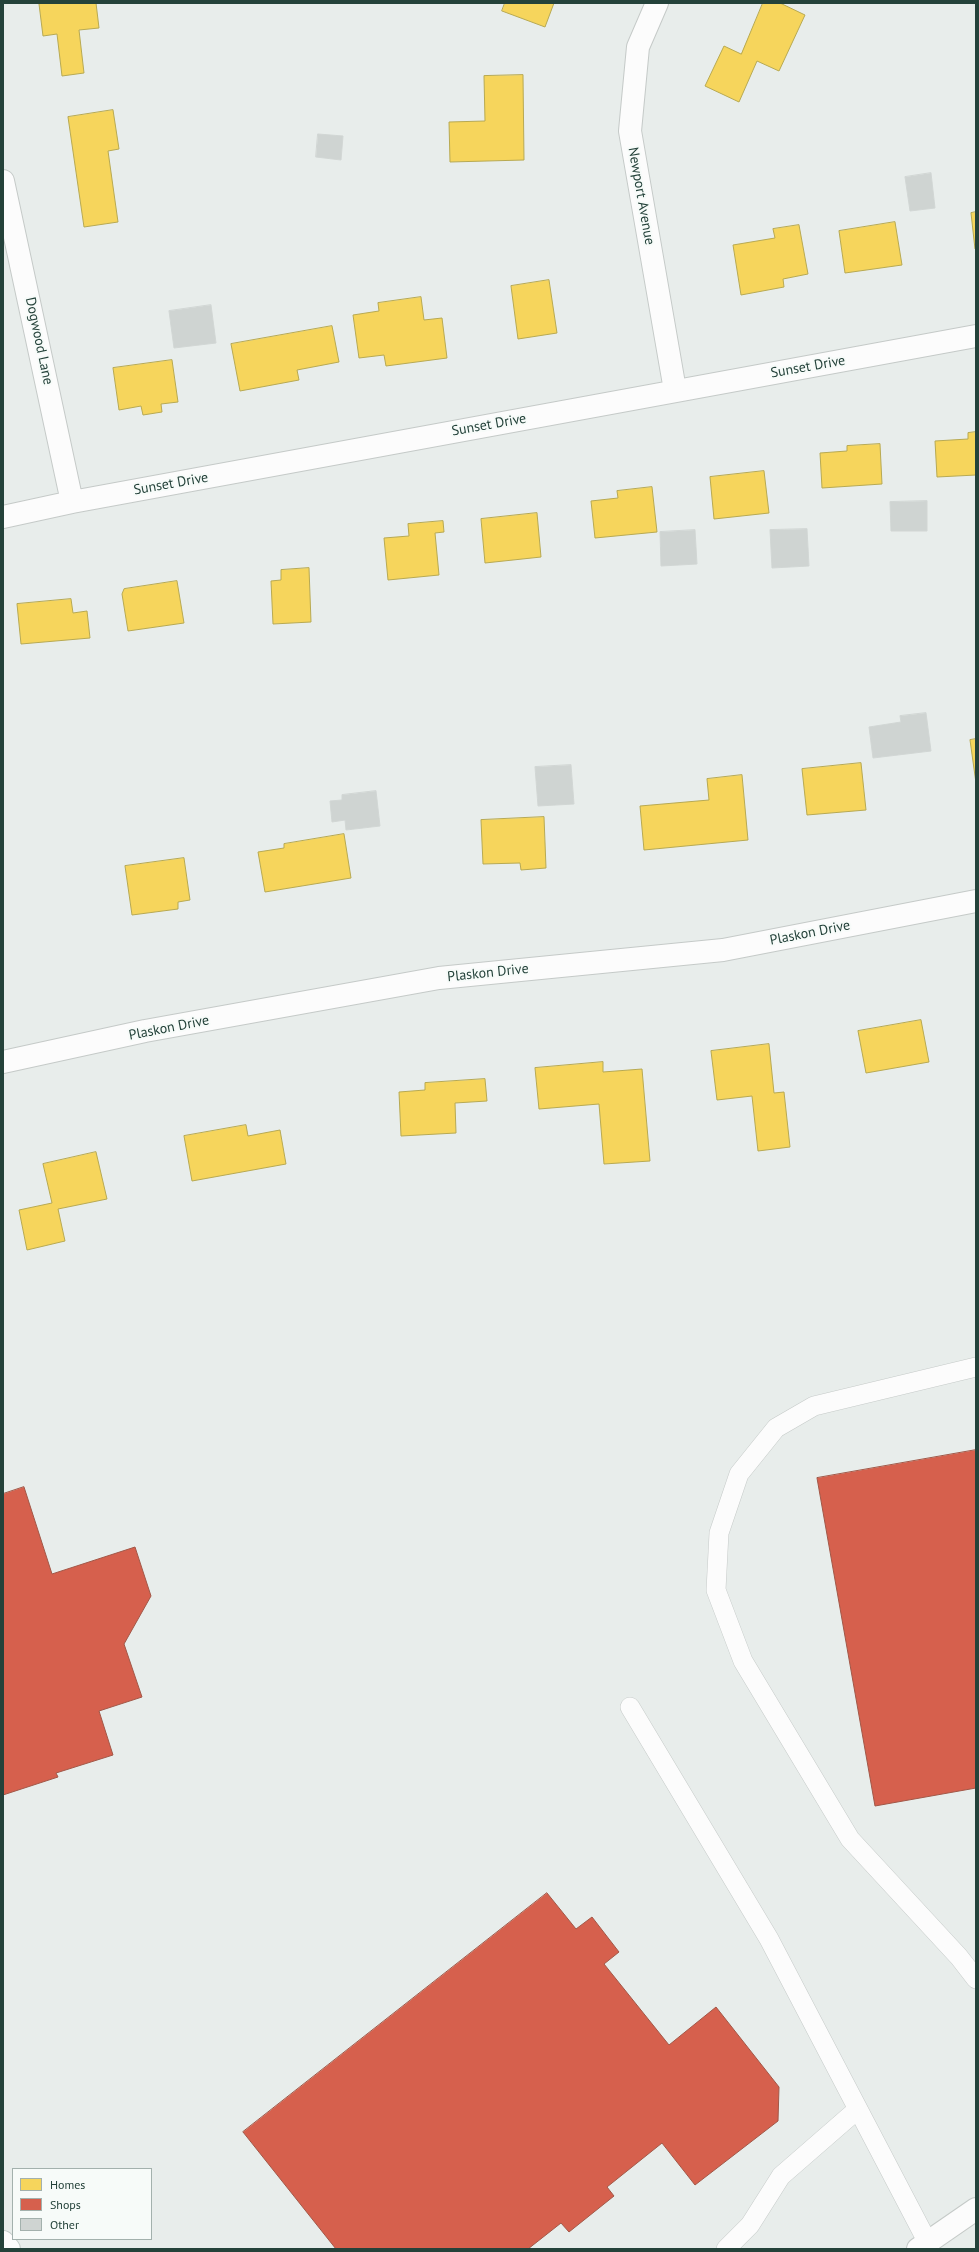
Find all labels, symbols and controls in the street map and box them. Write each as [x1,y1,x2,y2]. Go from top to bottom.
street label: Newport Avenue [624,146,658,246]
street label: Dogwood Lane [22,296,56,386]
street label: Sunset Drive [769,352,847,382]
street label: Sunset Drive [450,410,528,440]
street label: Sunset Drive [132,469,210,499]
street label: Plaskon Drive [768,917,852,949]
street label: Plaskon Drive [447,960,529,986]
street label: Plaskon Drive [127,1012,211,1044]
legend [12,2168,152,2240]
text: Homes [50,2177,85,2192]
text: Shops [50,2197,81,2212]
text: Other [50,2217,79,2232]

